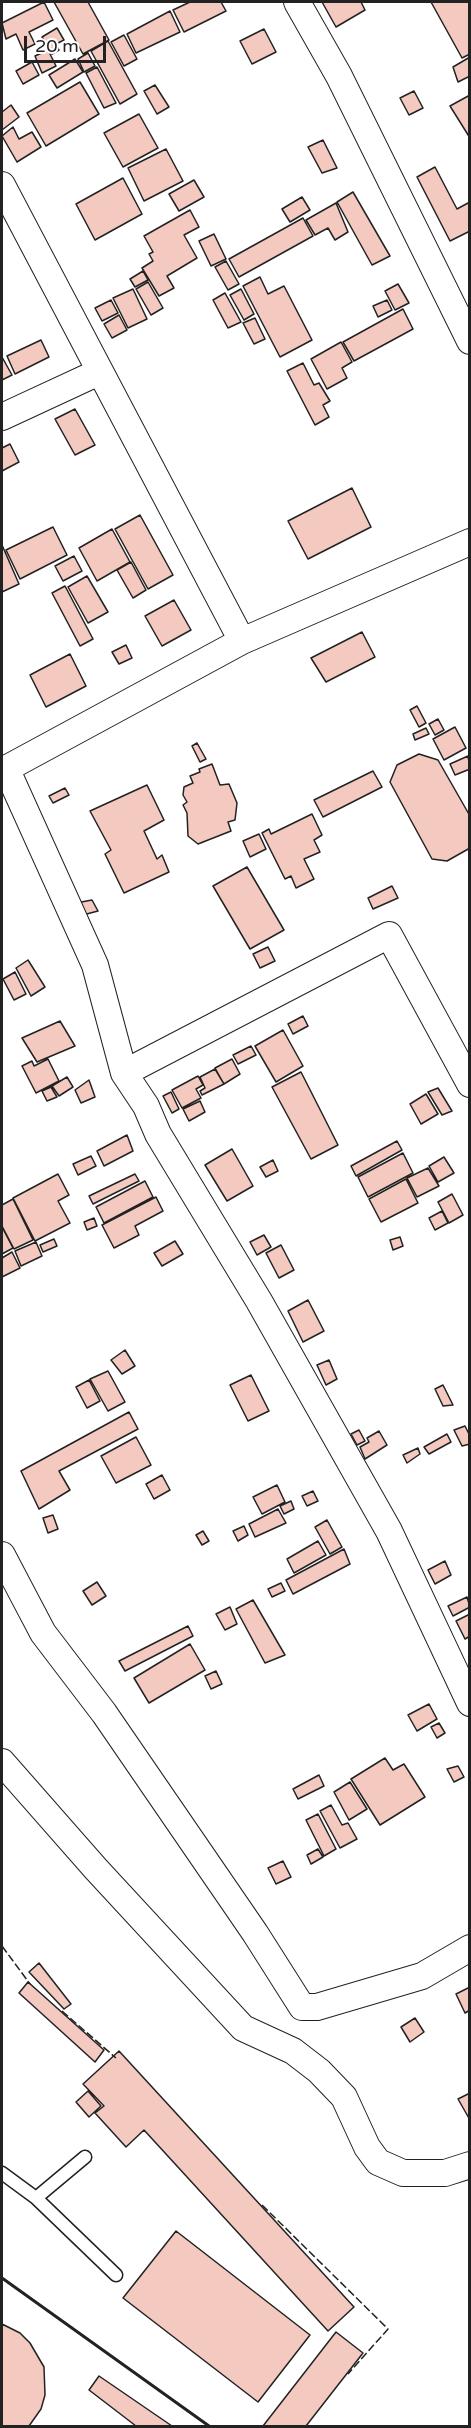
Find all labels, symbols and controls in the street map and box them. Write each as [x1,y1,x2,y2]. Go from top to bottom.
scale bar [27,24,110,62]
text: 20 m [35,35,79,57]

